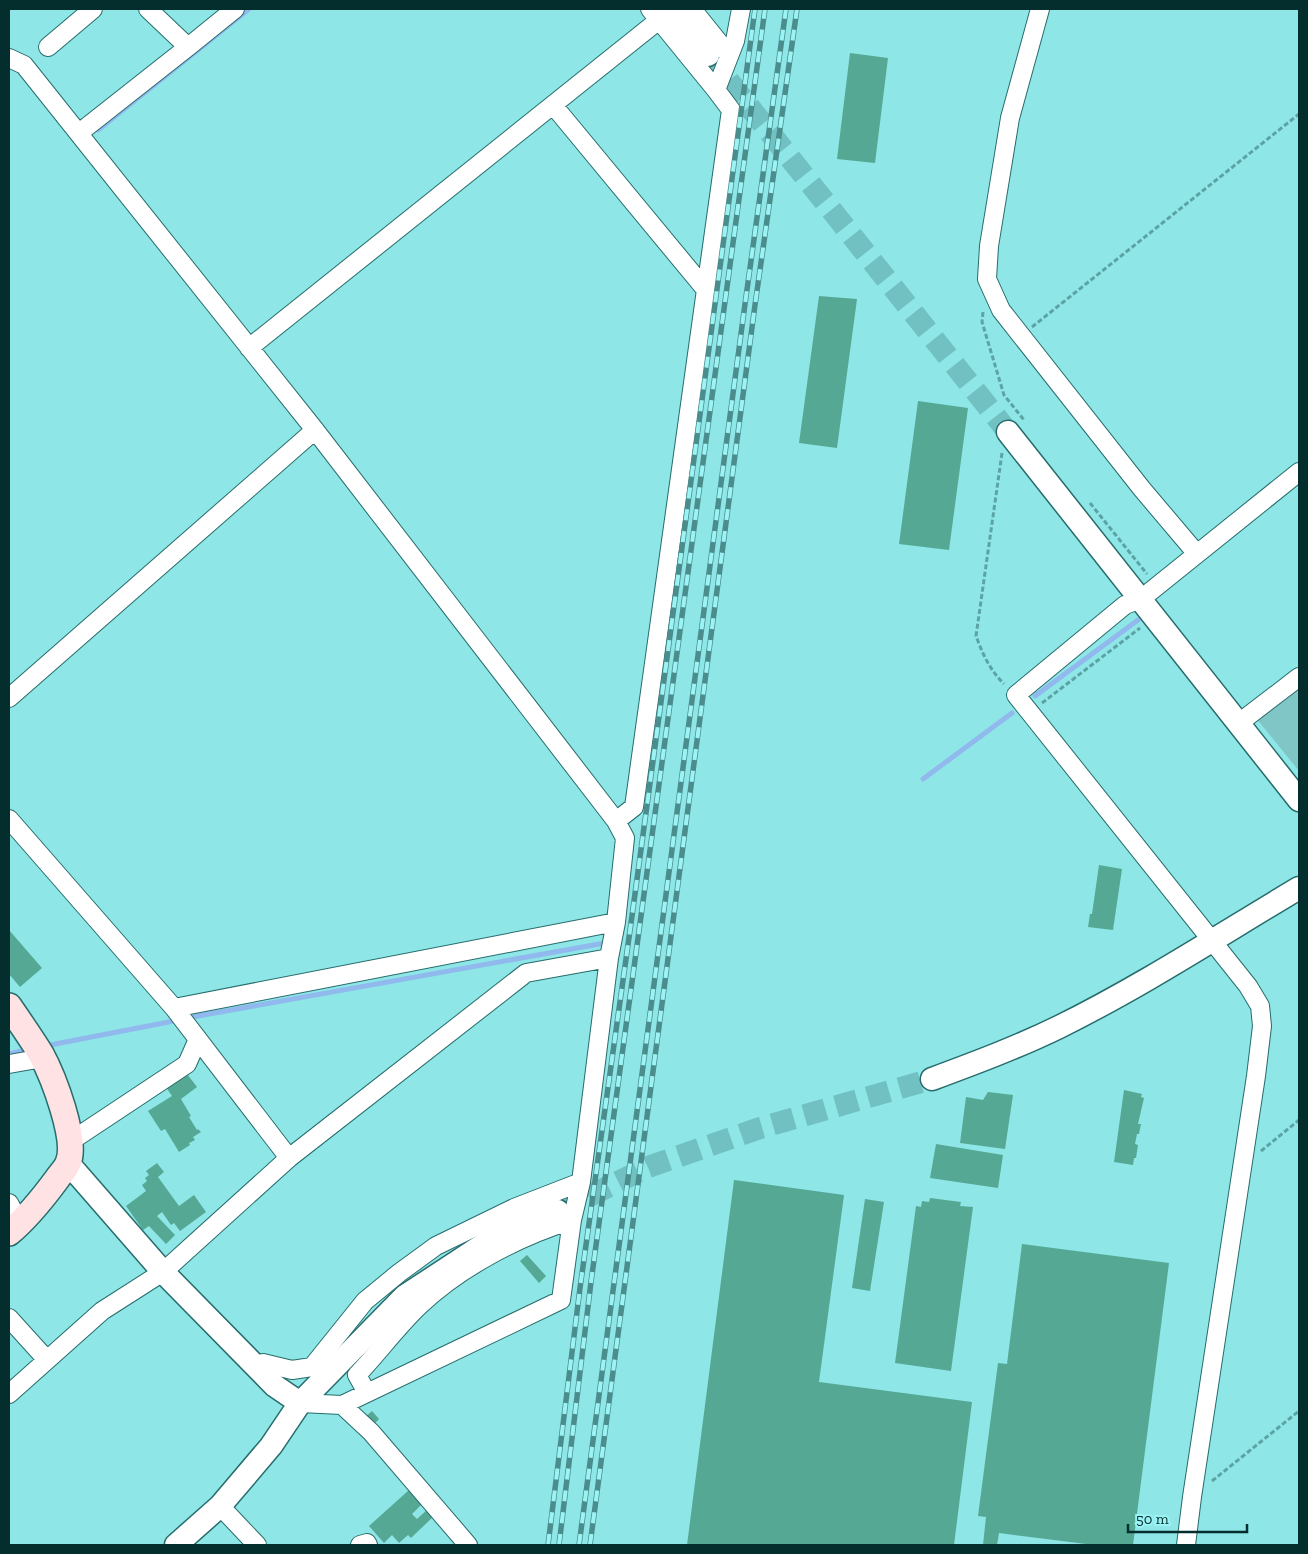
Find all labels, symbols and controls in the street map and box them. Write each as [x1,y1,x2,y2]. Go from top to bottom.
scale bar [1128,1502,1247,1534]
text: 50 m [1136,1510,1169,1528]

